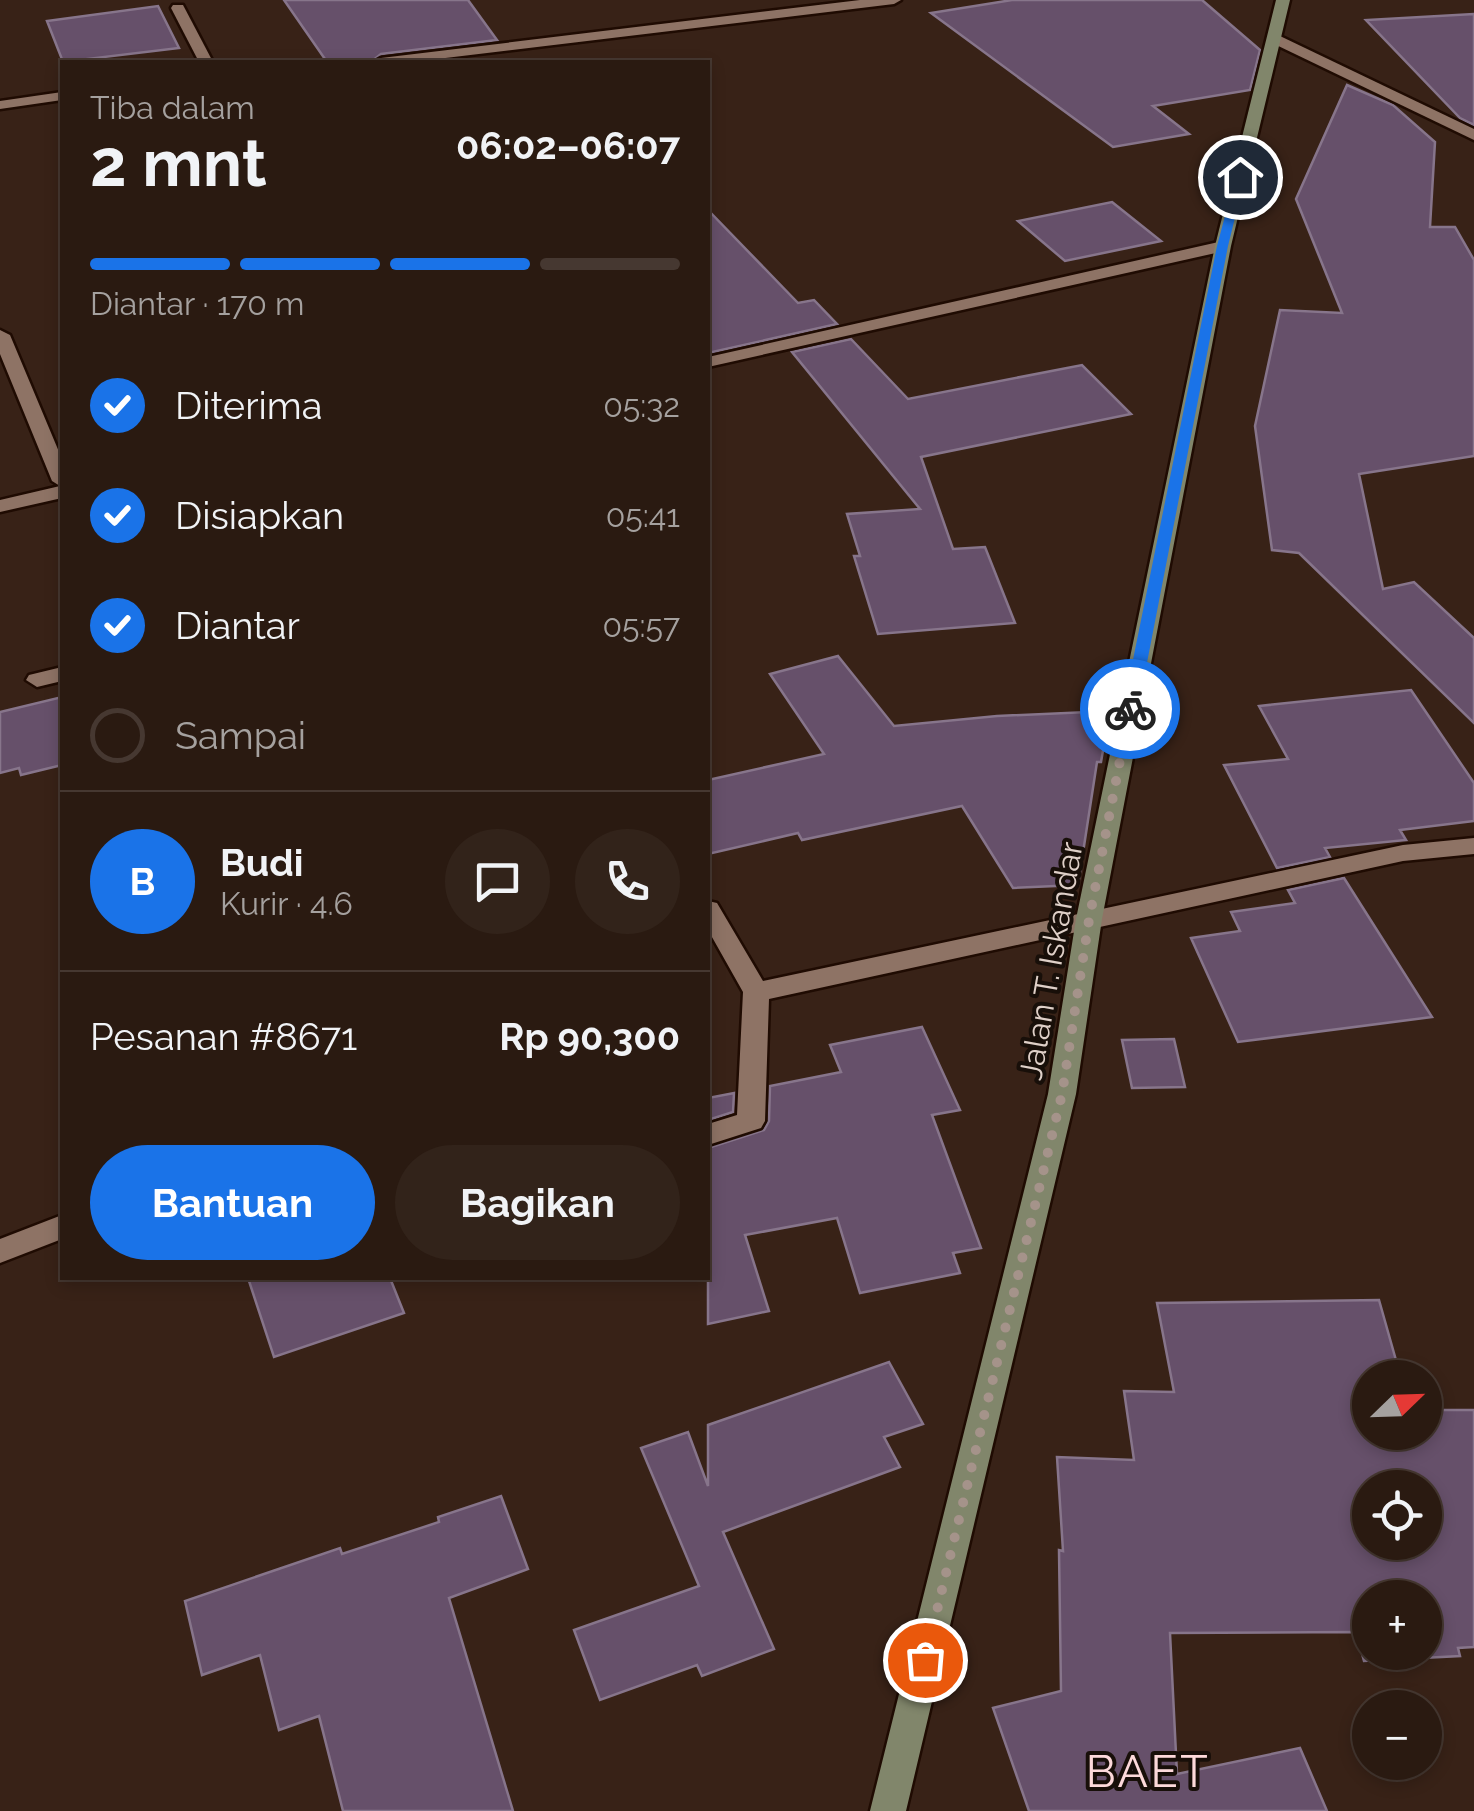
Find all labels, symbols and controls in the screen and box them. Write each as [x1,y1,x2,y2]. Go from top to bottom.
text: Tiba dalam [90,89,255,126]
text: 06:02–06:07 [456,123,680,168]
text: 2 mnt [90,125,267,201]
pin [1198,135,1283,220]
icon: home [1213,150,1268,205]
text: Diantar · 170 m [90,285,304,322]
icon: check [90,378,145,433]
text: Diterima [175,383,322,428]
text: 05:32 [603,387,680,424]
icon: check [90,488,145,543]
text: Disiapkan [175,493,344,538]
text: 05:41 [606,497,680,534]
icon: check [90,598,145,653]
text: Diantar [175,603,300,648]
text: 05:57 [603,607,680,644]
courier [1080,659,1180,759]
icon: bike [1103,682,1158,737]
text: Sampai [175,713,306,758]
button: chat [445,829,550,934]
button: phone [575,829,680,934]
street label: Jalan T. Iskandar [1011,839,1090,1083]
text: Budi [220,840,303,885]
text: B [130,859,155,904]
text: Kurir · 4.6 [220,885,353,922]
text: Pesanan #8671 [90,1014,357,1059]
text: Rp 90,300 [499,1014,680,1059]
button: Bantuan [90,1145,375,1260]
button: Bagikan [395,1145,680,1260]
north arrow [1352,1360,1442,1450]
map controls [1352,1360,1442,1780]
button: locate [1352,1470,1442,1560]
button: + [1352,1580,1442,1670]
pin [883,1618,968,1703]
icon: bag [898,1633,953,1688]
button: − [1352,1690,1442,1780]
district label: BAET [1086,1745,1210,1798]

